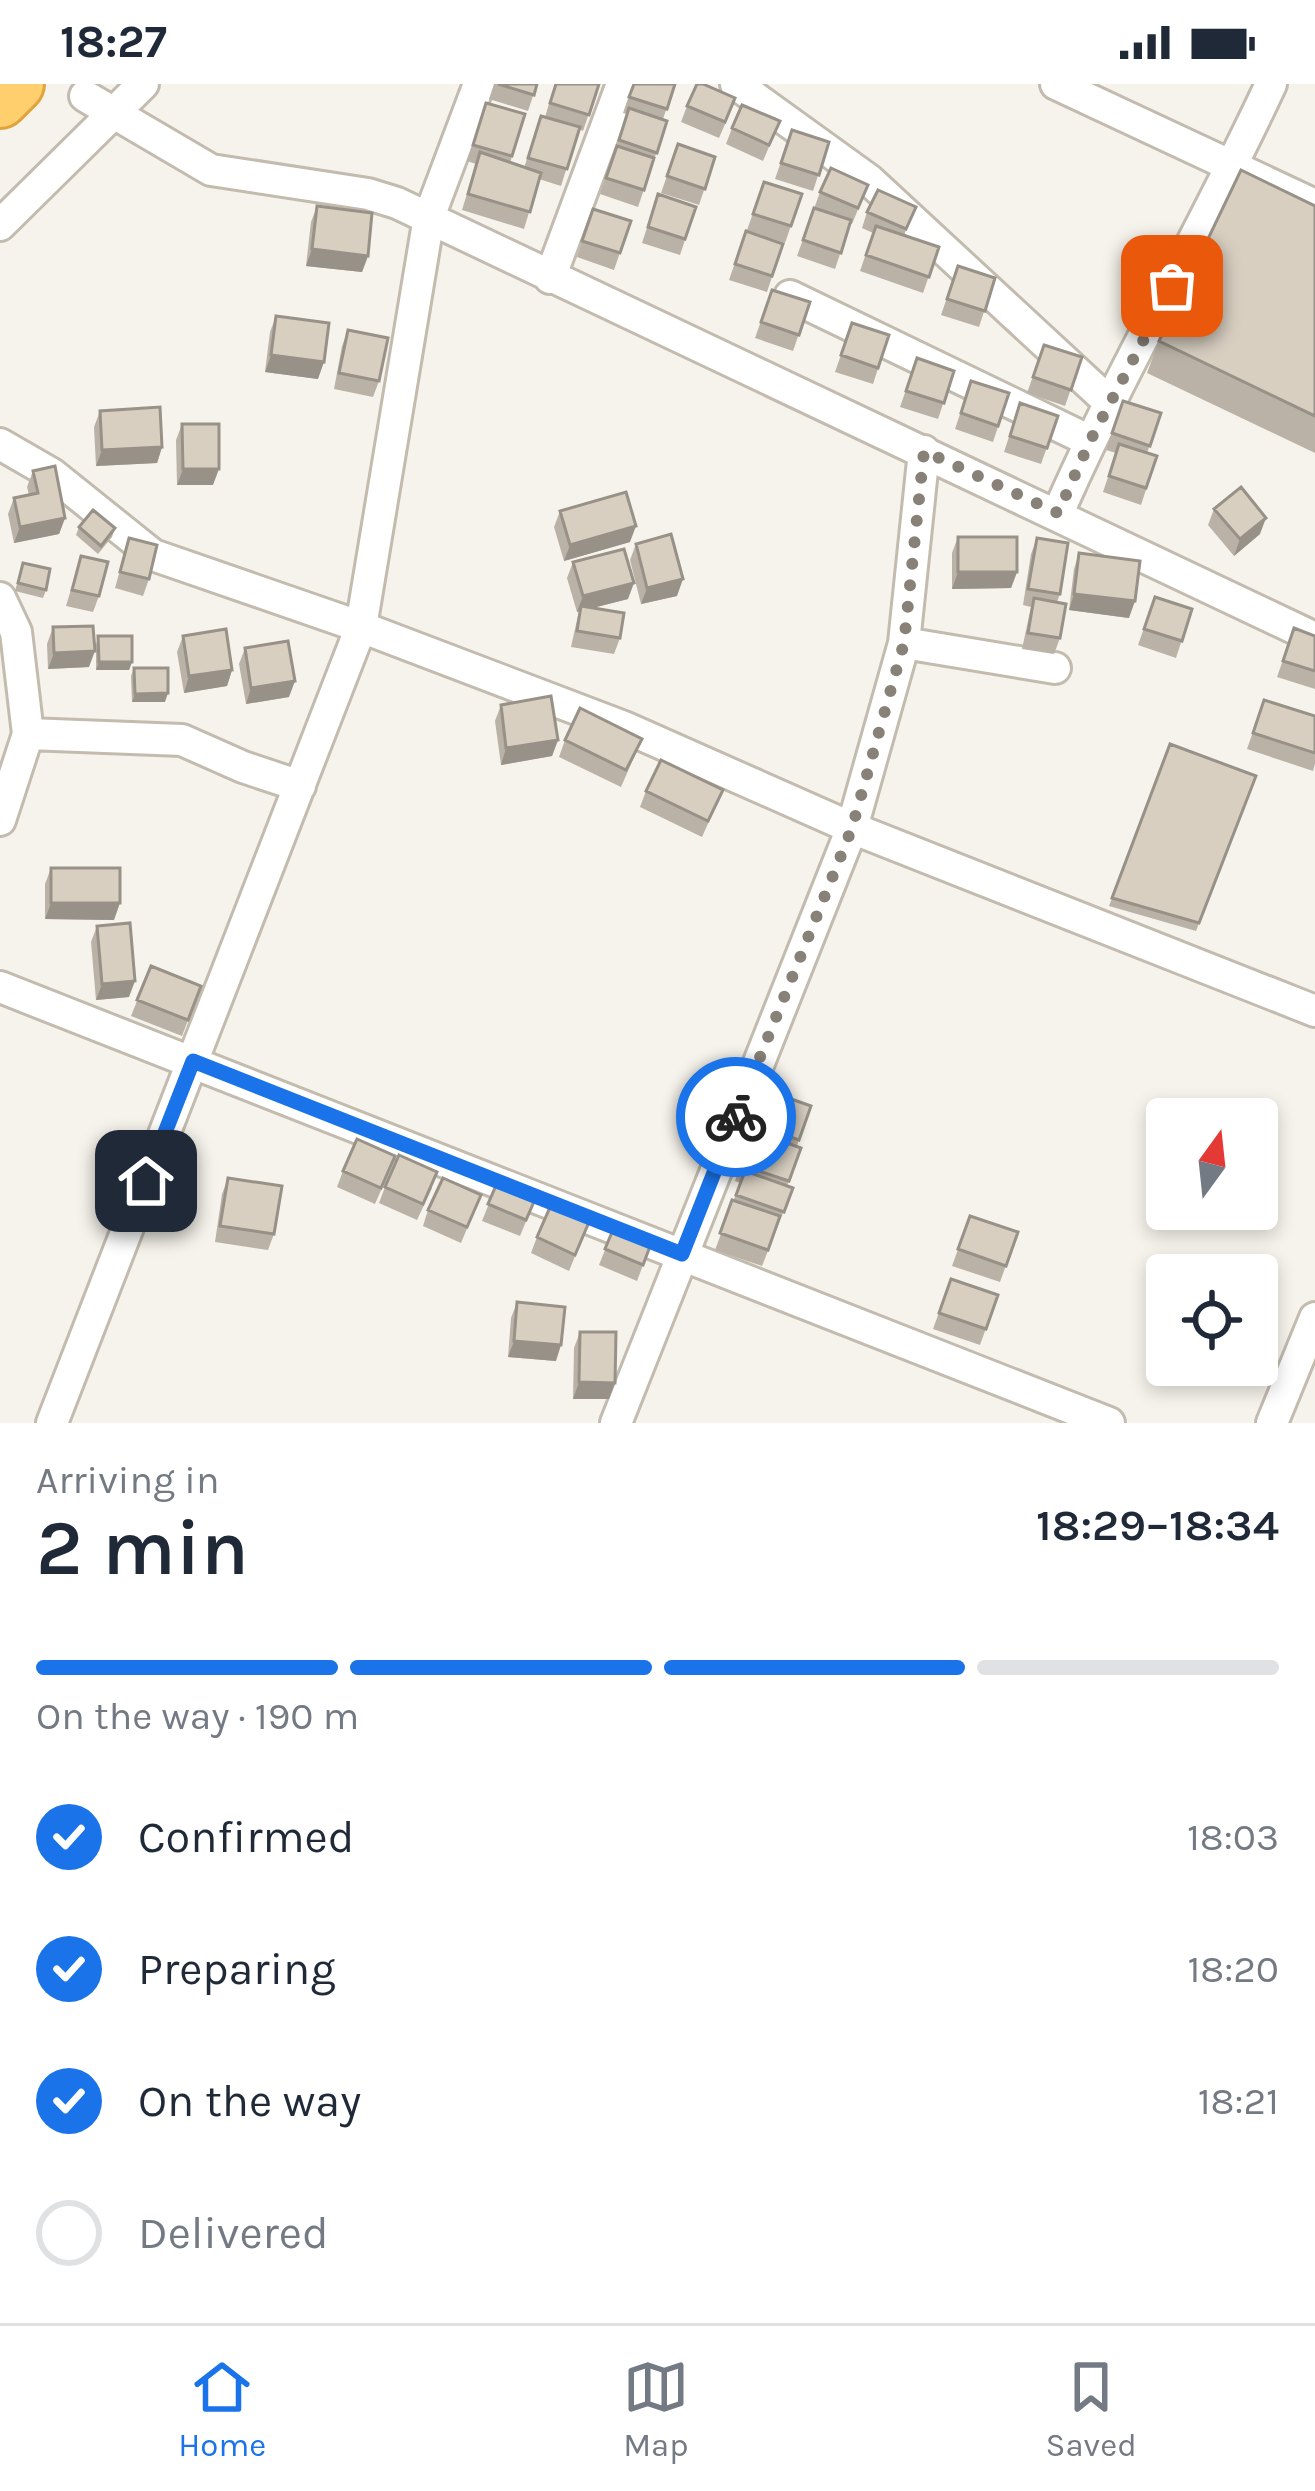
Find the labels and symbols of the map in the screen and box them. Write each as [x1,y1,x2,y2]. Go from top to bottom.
pin [1121,235,1223,337]
courier [676,1057,796,1177]
north arrow [1146,1098,1278,1230]
pin [95,1130,197,1232]

